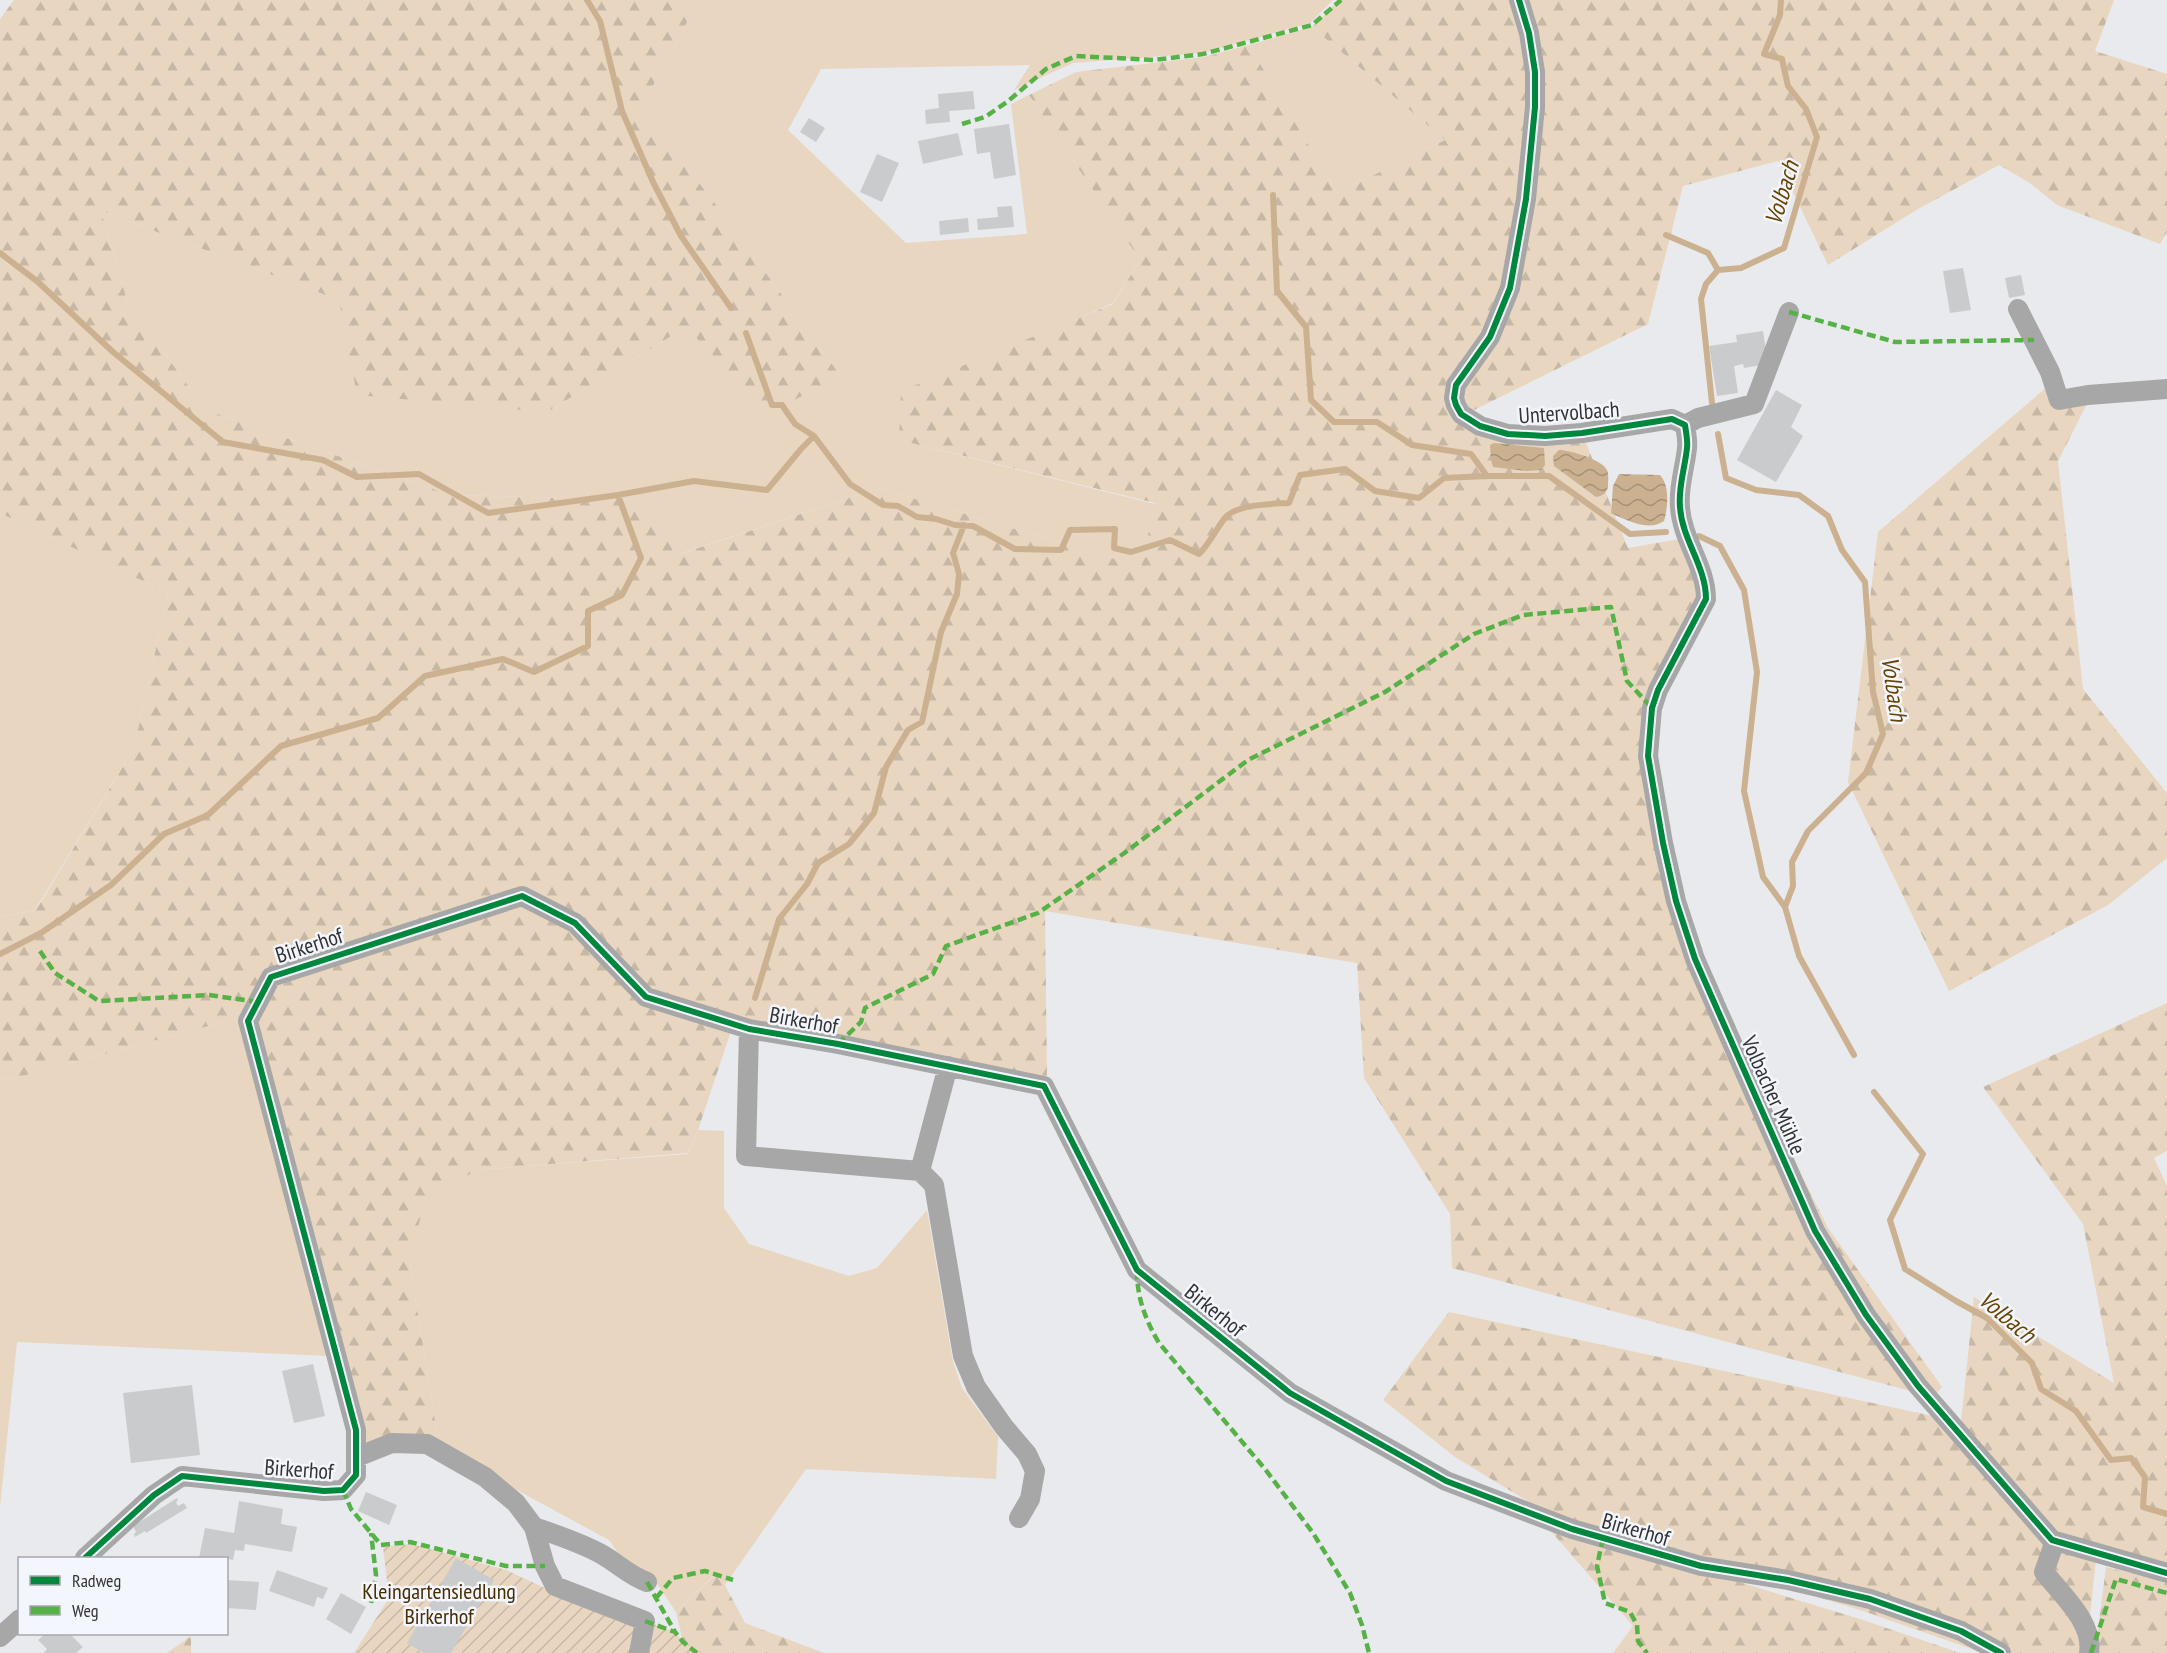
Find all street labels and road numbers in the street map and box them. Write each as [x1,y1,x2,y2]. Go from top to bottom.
street label: Untervolbach [1518,395,1620,429]
street label: Birkerhof [272,921,348,969]
street label: Birkerhof [767,1000,842,1040]
street label: Volbacher Mühle [1735,1030,1813,1159]
street label: Birkerhof [1179,1277,1252,1344]
street label: Birkerhof [263,1453,336,1485]
street label: Birkerhof [1599,1506,1674,1552]

